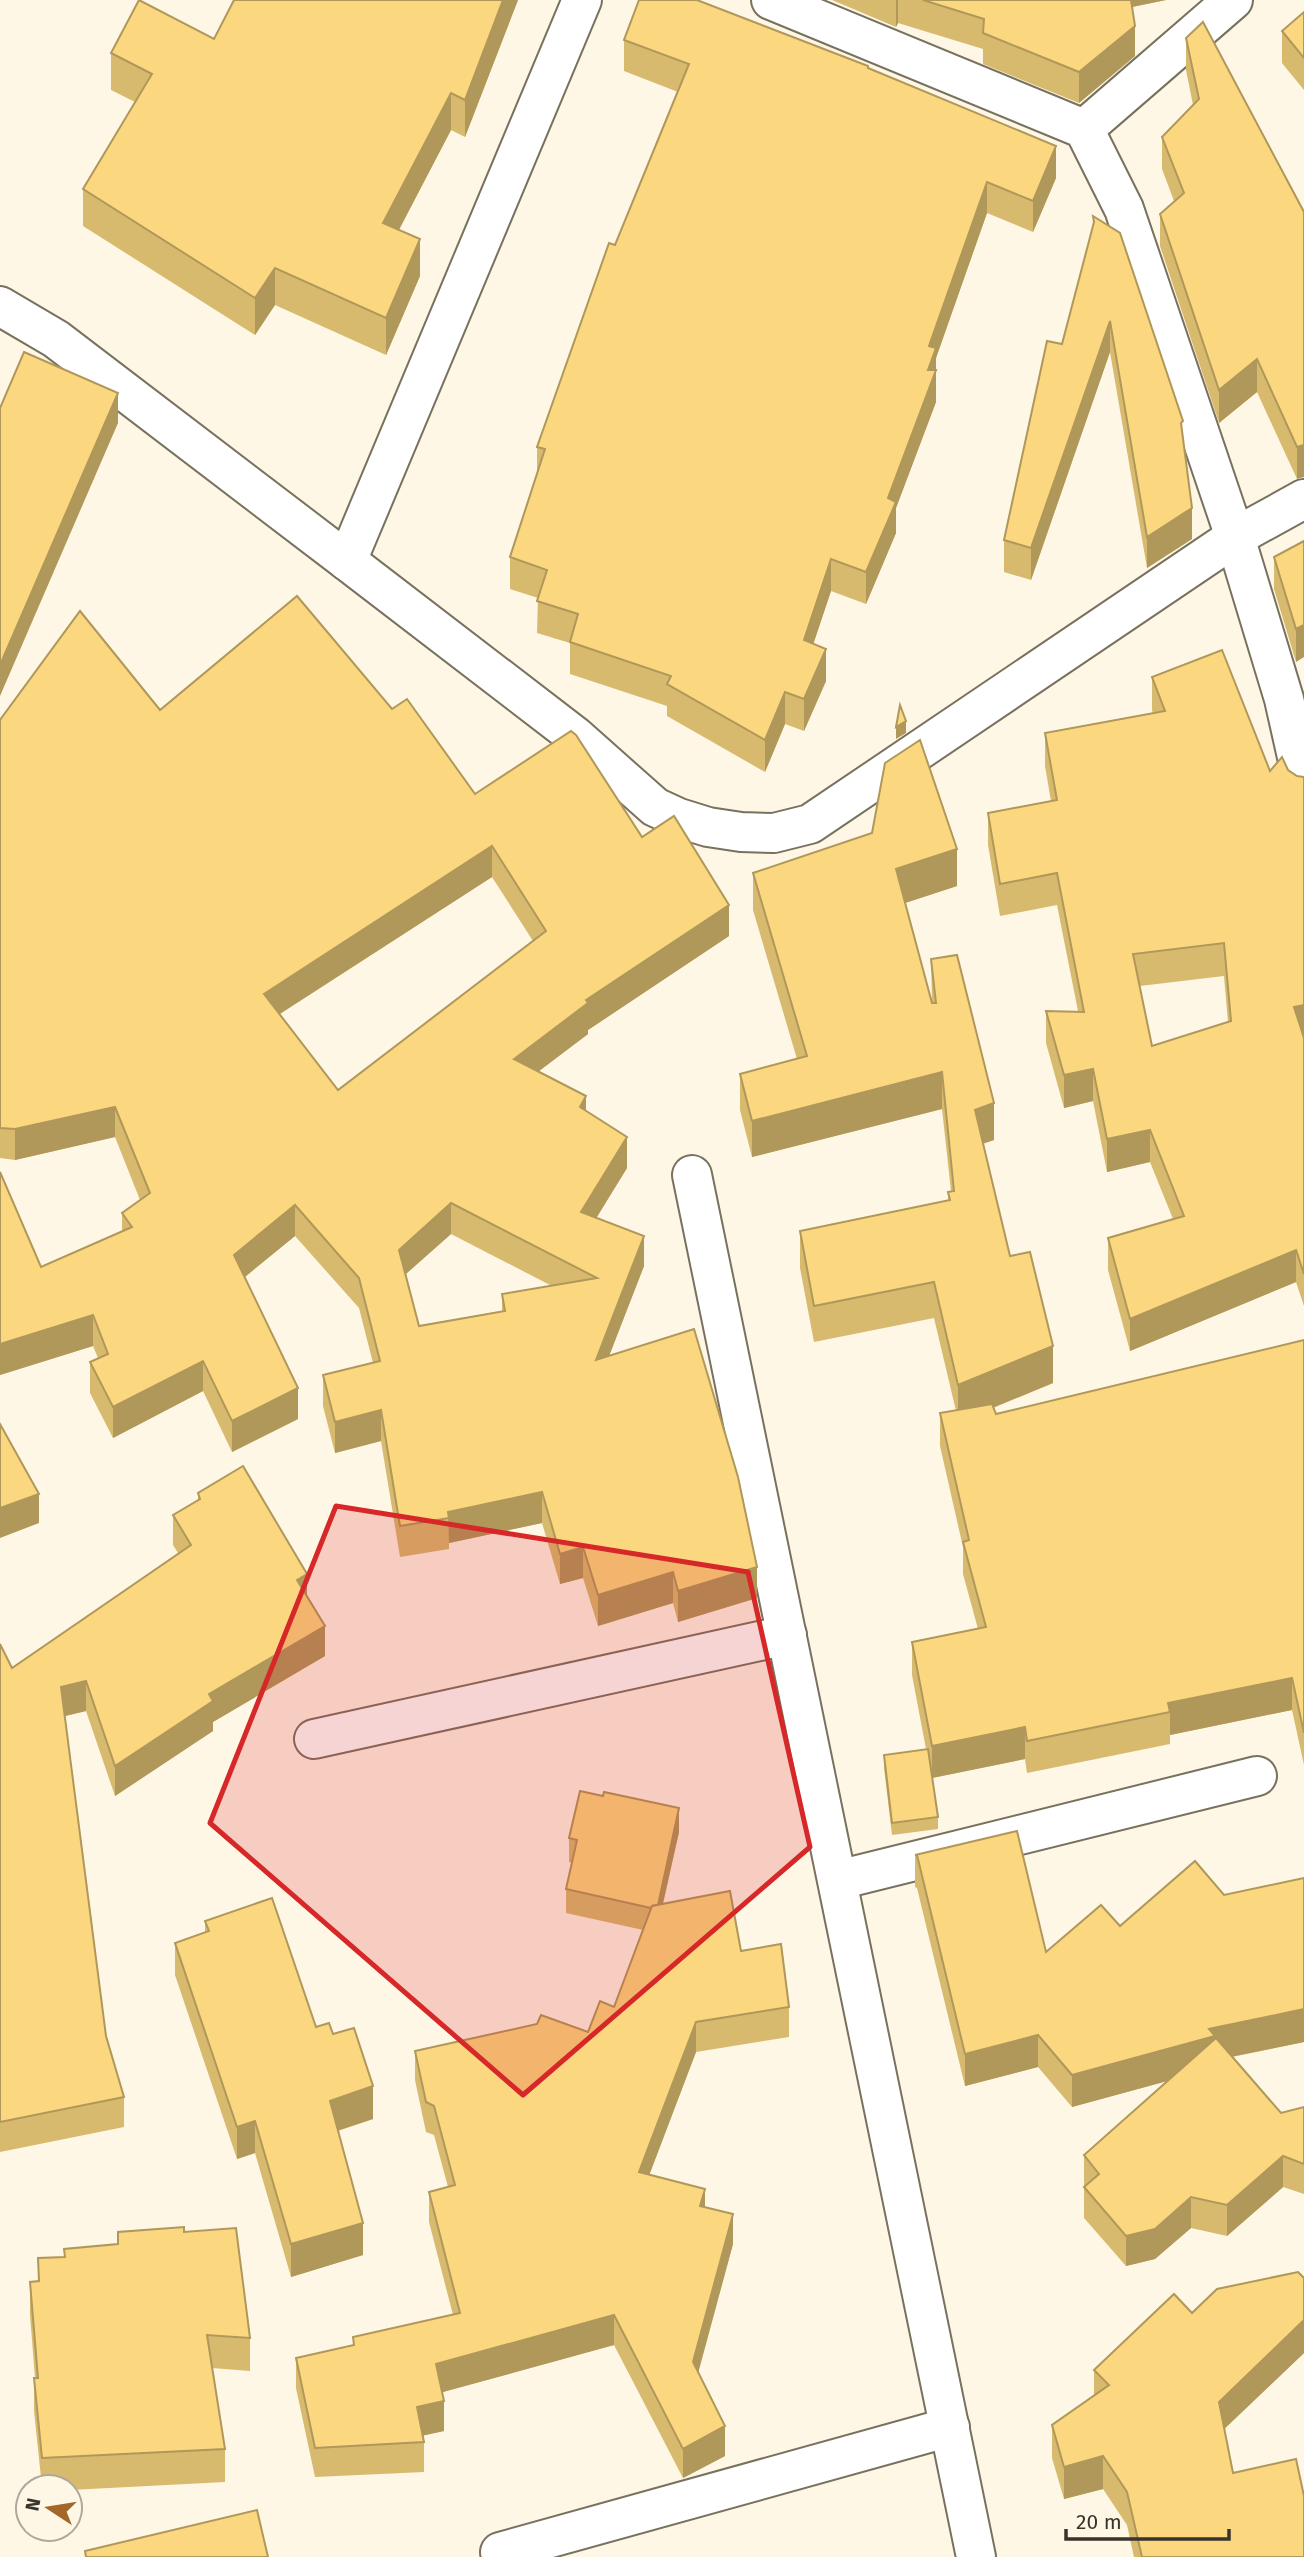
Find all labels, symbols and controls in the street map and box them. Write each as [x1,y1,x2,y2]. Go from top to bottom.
north arrow [14,2473,84,2543]
text: N [20,2496,45,2513]
scale bar [1066,2498,1229,2542]
text: 20 m [1076,2509,1122,2535]

